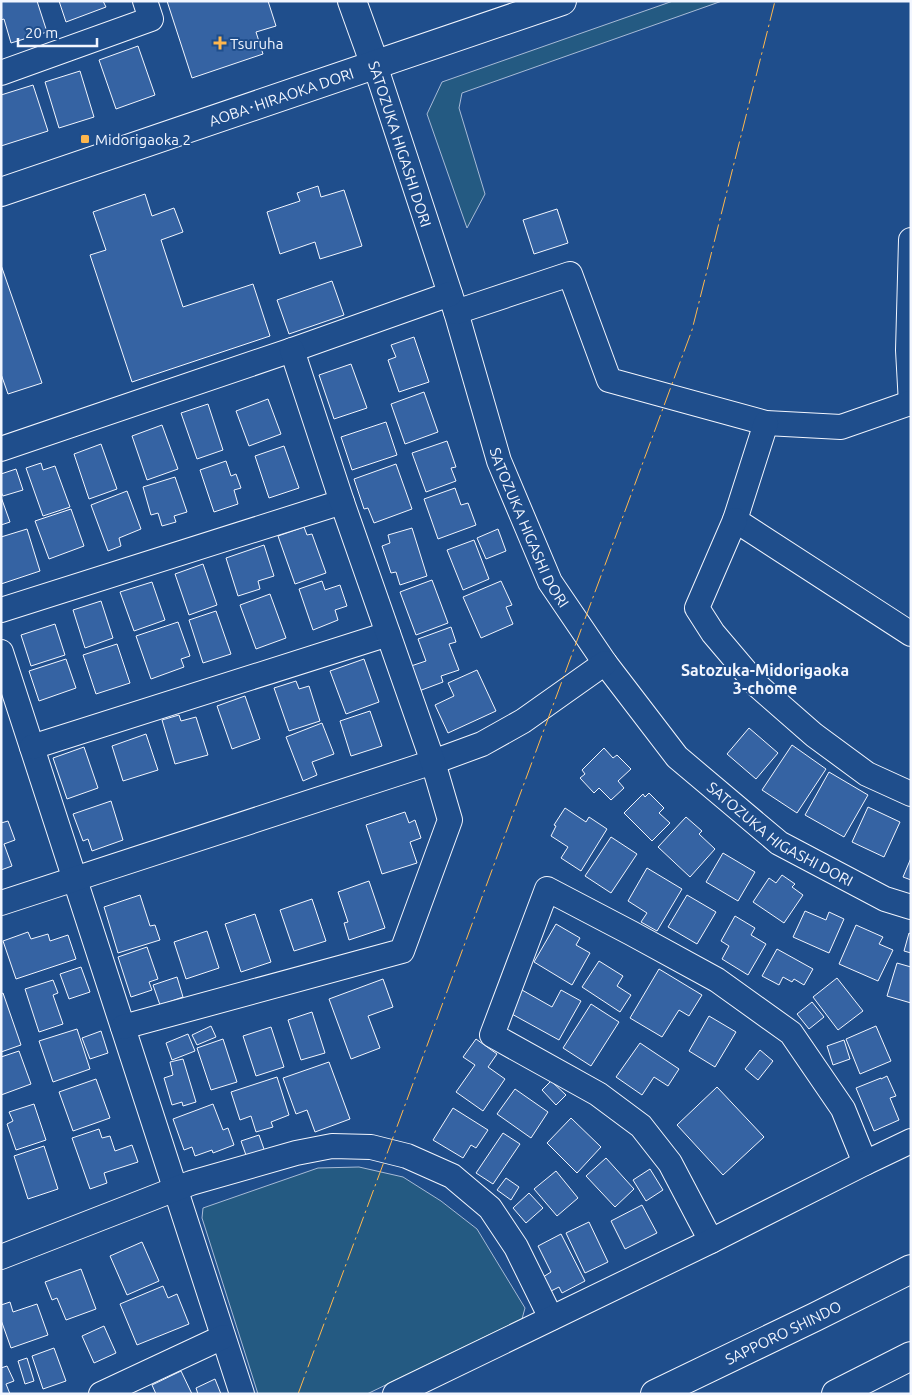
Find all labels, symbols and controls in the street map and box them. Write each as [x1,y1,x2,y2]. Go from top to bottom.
scale bar [18,15,96,47]
text: 20 m [25,24,58,41]
place label: Tsuruha [230,35,283,52]
marker: Tsuruha [214,37,226,49]
street label: SATOZUKA HIGASHI DORI [365,59,435,229]
street label: AOBA･HIRAOKA DORI [207,64,356,129]
place label: Midorigaoka 2 [95,131,191,148]
marker: Midorigaoka 2 [79,133,91,145]
street label: SATOZUKA HIGASHI DORI [487,445,573,610]
district label: Satozuka-Midorigaoka 3-chome [681,661,849,697]
street label: SATOZUKA HIGASHI DORI [704,778,856,889]
street label: SAPPORO SHINDO [722,1297,844,1368]

